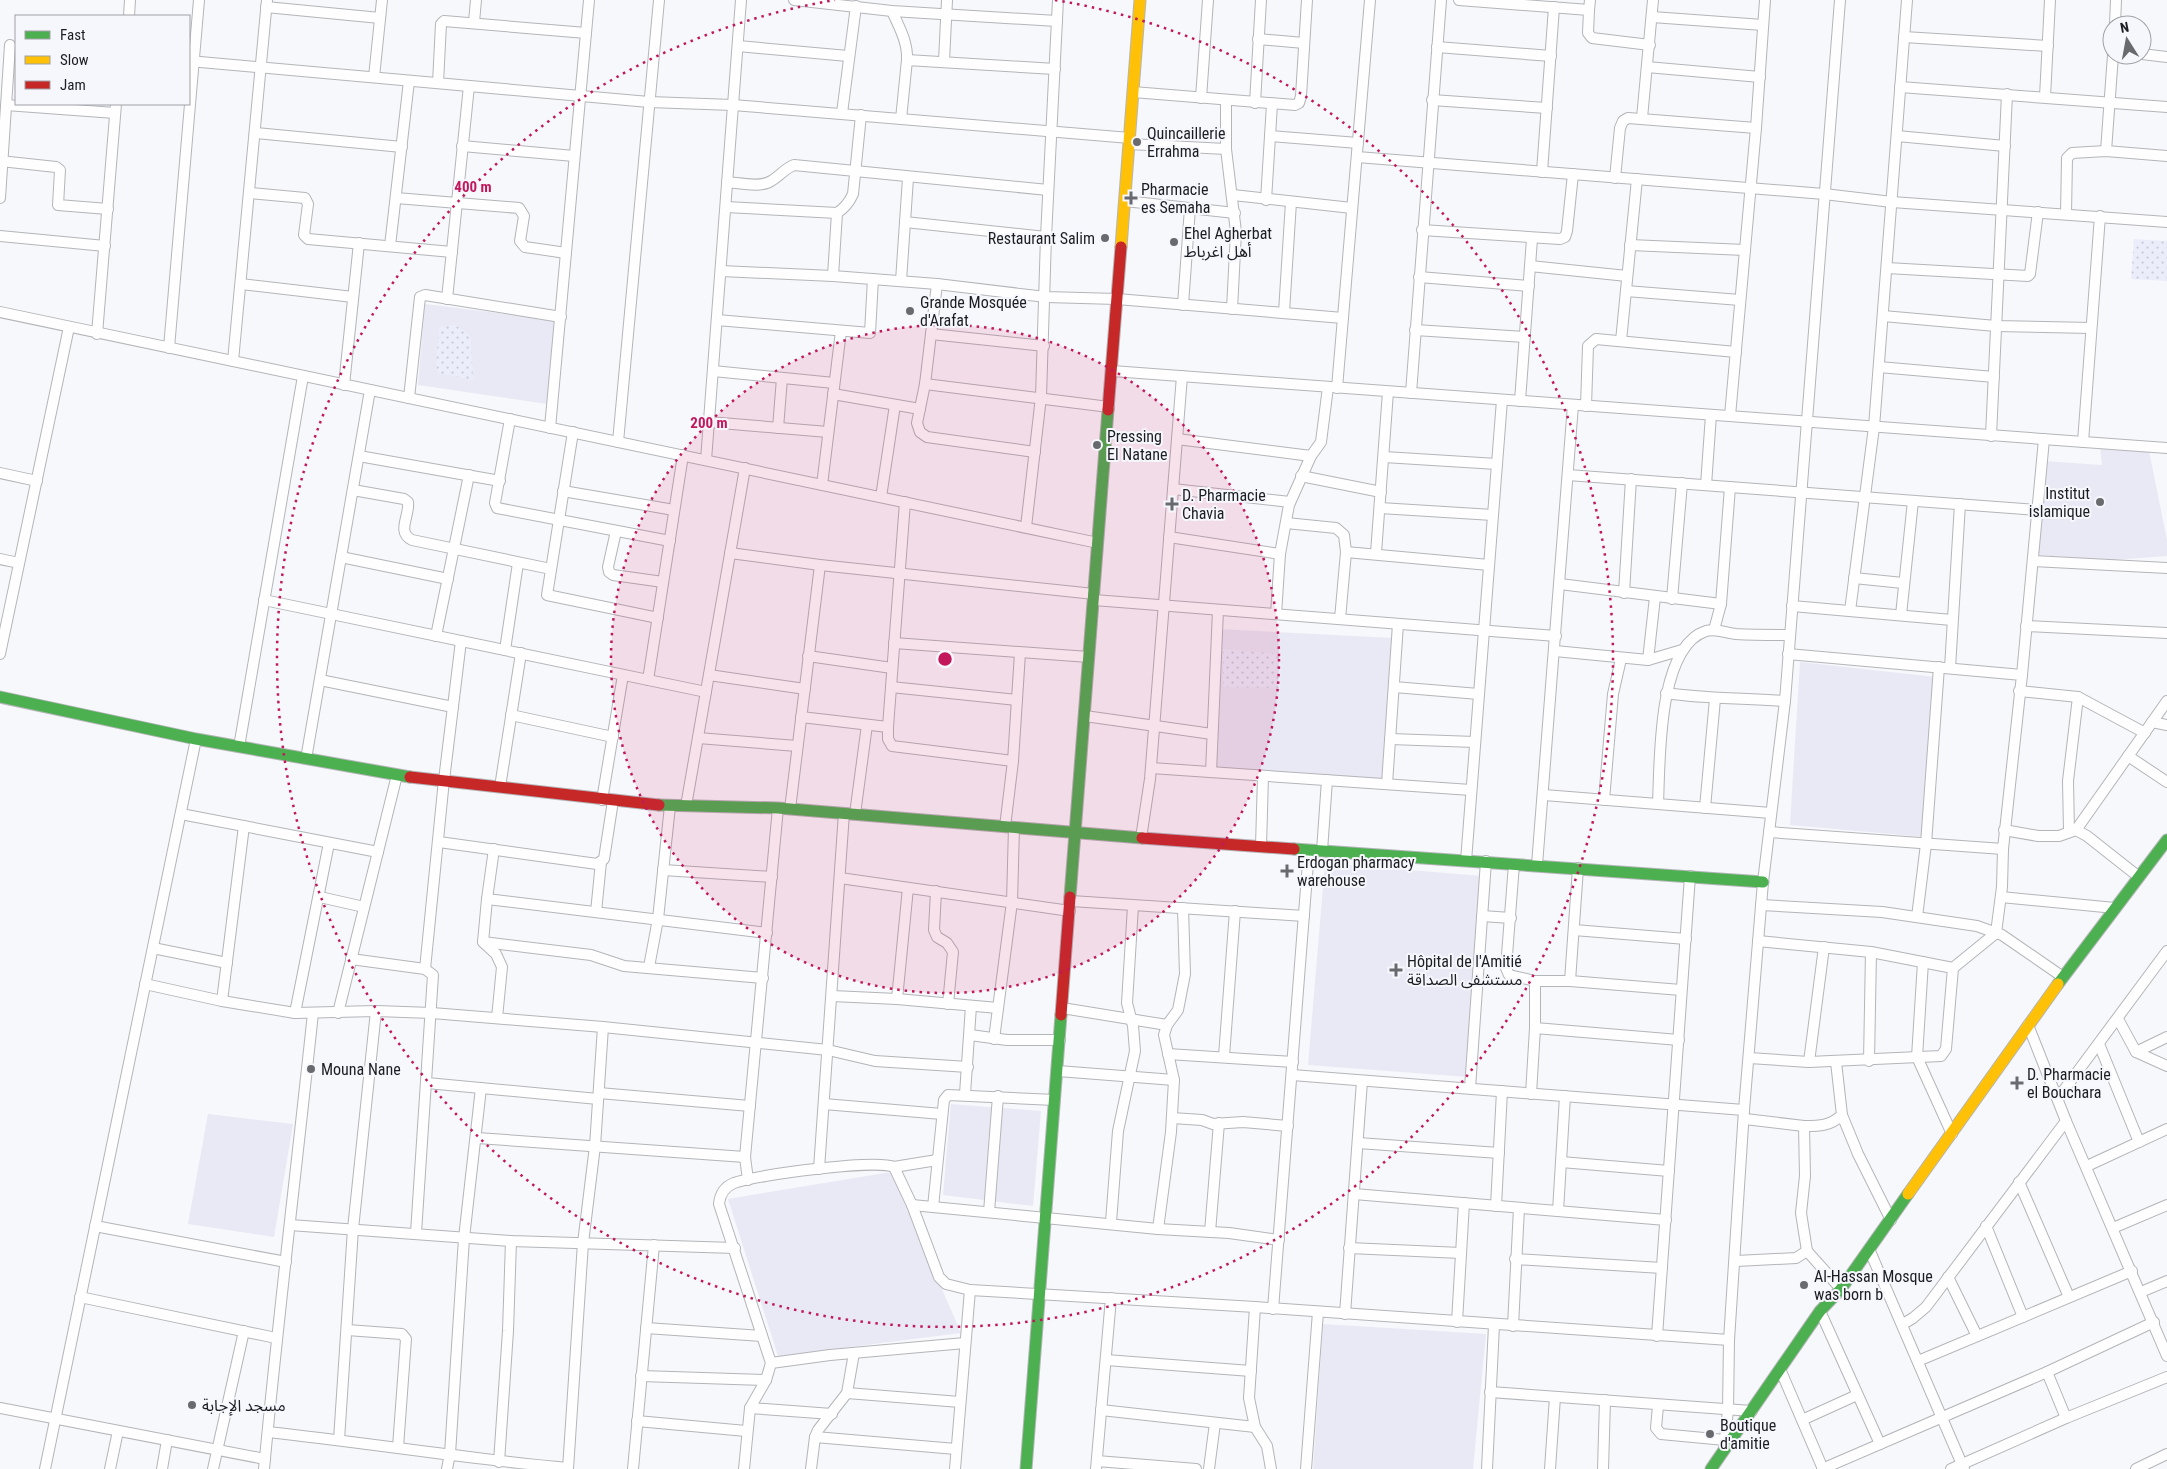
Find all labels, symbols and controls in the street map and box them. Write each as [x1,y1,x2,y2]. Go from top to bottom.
legend [15,15,190,105]
north arrow [2102,15,2152,65]
text: N [2119,19,2130,36]
text: Fast [60,26,85,44]
text: Slow [60,51,89,69]
text: Jam [60,76,86,94]
place label: Quincaillerie Errahma [1147,124,1225,161]
marker: Quincaillerie Errahma [1131,136,1143,148]
text: 400 m [454,178,492,196]
place label: Pharmacie es Semaha [1141,180,1210,217]
marker: Pharmacie es Semaha [1125,192,1137,204]
place label: Ehel Agherbat أهل اغرباط [1184,224,1272,261]
place label: Restaurant Salim [988,229,1095,248]
marker: Restaurant Salim [1099,232,1111,244]
marker: Ehel Agherbat أهل اغرباط [1168,236,1180,248]
place label: Grande Mosquée d'Arafat [920,293,1027,330]
marker: Grande Mosquée d'Arafat [904,305,916,317]
text: 200 m [690,414,728,432]
place label: Pressing El Natane [1107,427,1168,464]
marker: Pressing El Natane [1091,439,1103,451]
place label: Institut islamique [2029,484,2090,521]
place label: D. Pharmacie Chavia [1182,486,1266,523]
marker: Institut islamique [2094,496,2106,508]
marker: D. Pharmacie Chavia [1166,498,1178,510]
centre of rings [936,650,954,668]
place label: Erdogan pharmacy warehouse [1297,853,1415,890]
marker: Erdogan pharmacy warehouse [1281,865,1293,877]
place label: Hôpital de l'Amitié مستشفى الصداقة [1407,952,1522,989]
marker: Hôpital de l'Amitié مستشفى الصداقة [1389,963,1403,977]
place label: Mouna Nane [321,1060,401,1079]
marker: Mouna Nane [305,1063,317,1075]
place label: D. Pharmacie el Bouchara [2027,1065,2111,1102]
marker: D. Pharmacie el Bouchara [2011,1077,2023,1089]
place label: Al-Hassan Mosque was born b [1814,1267,1933,1304]
marker: Al-Hassan Mosque was born b [1798,1279,1810,1291]
place label: مسجد الإجابة [202,1396,286,1416]
marker: مسجد الإجابة [186,1399,198,1411]
place label: Boutique d'amitie [1720,1416,1776,1453]
marker: Boutique d'amitie [1704,1428,1716,1440]

